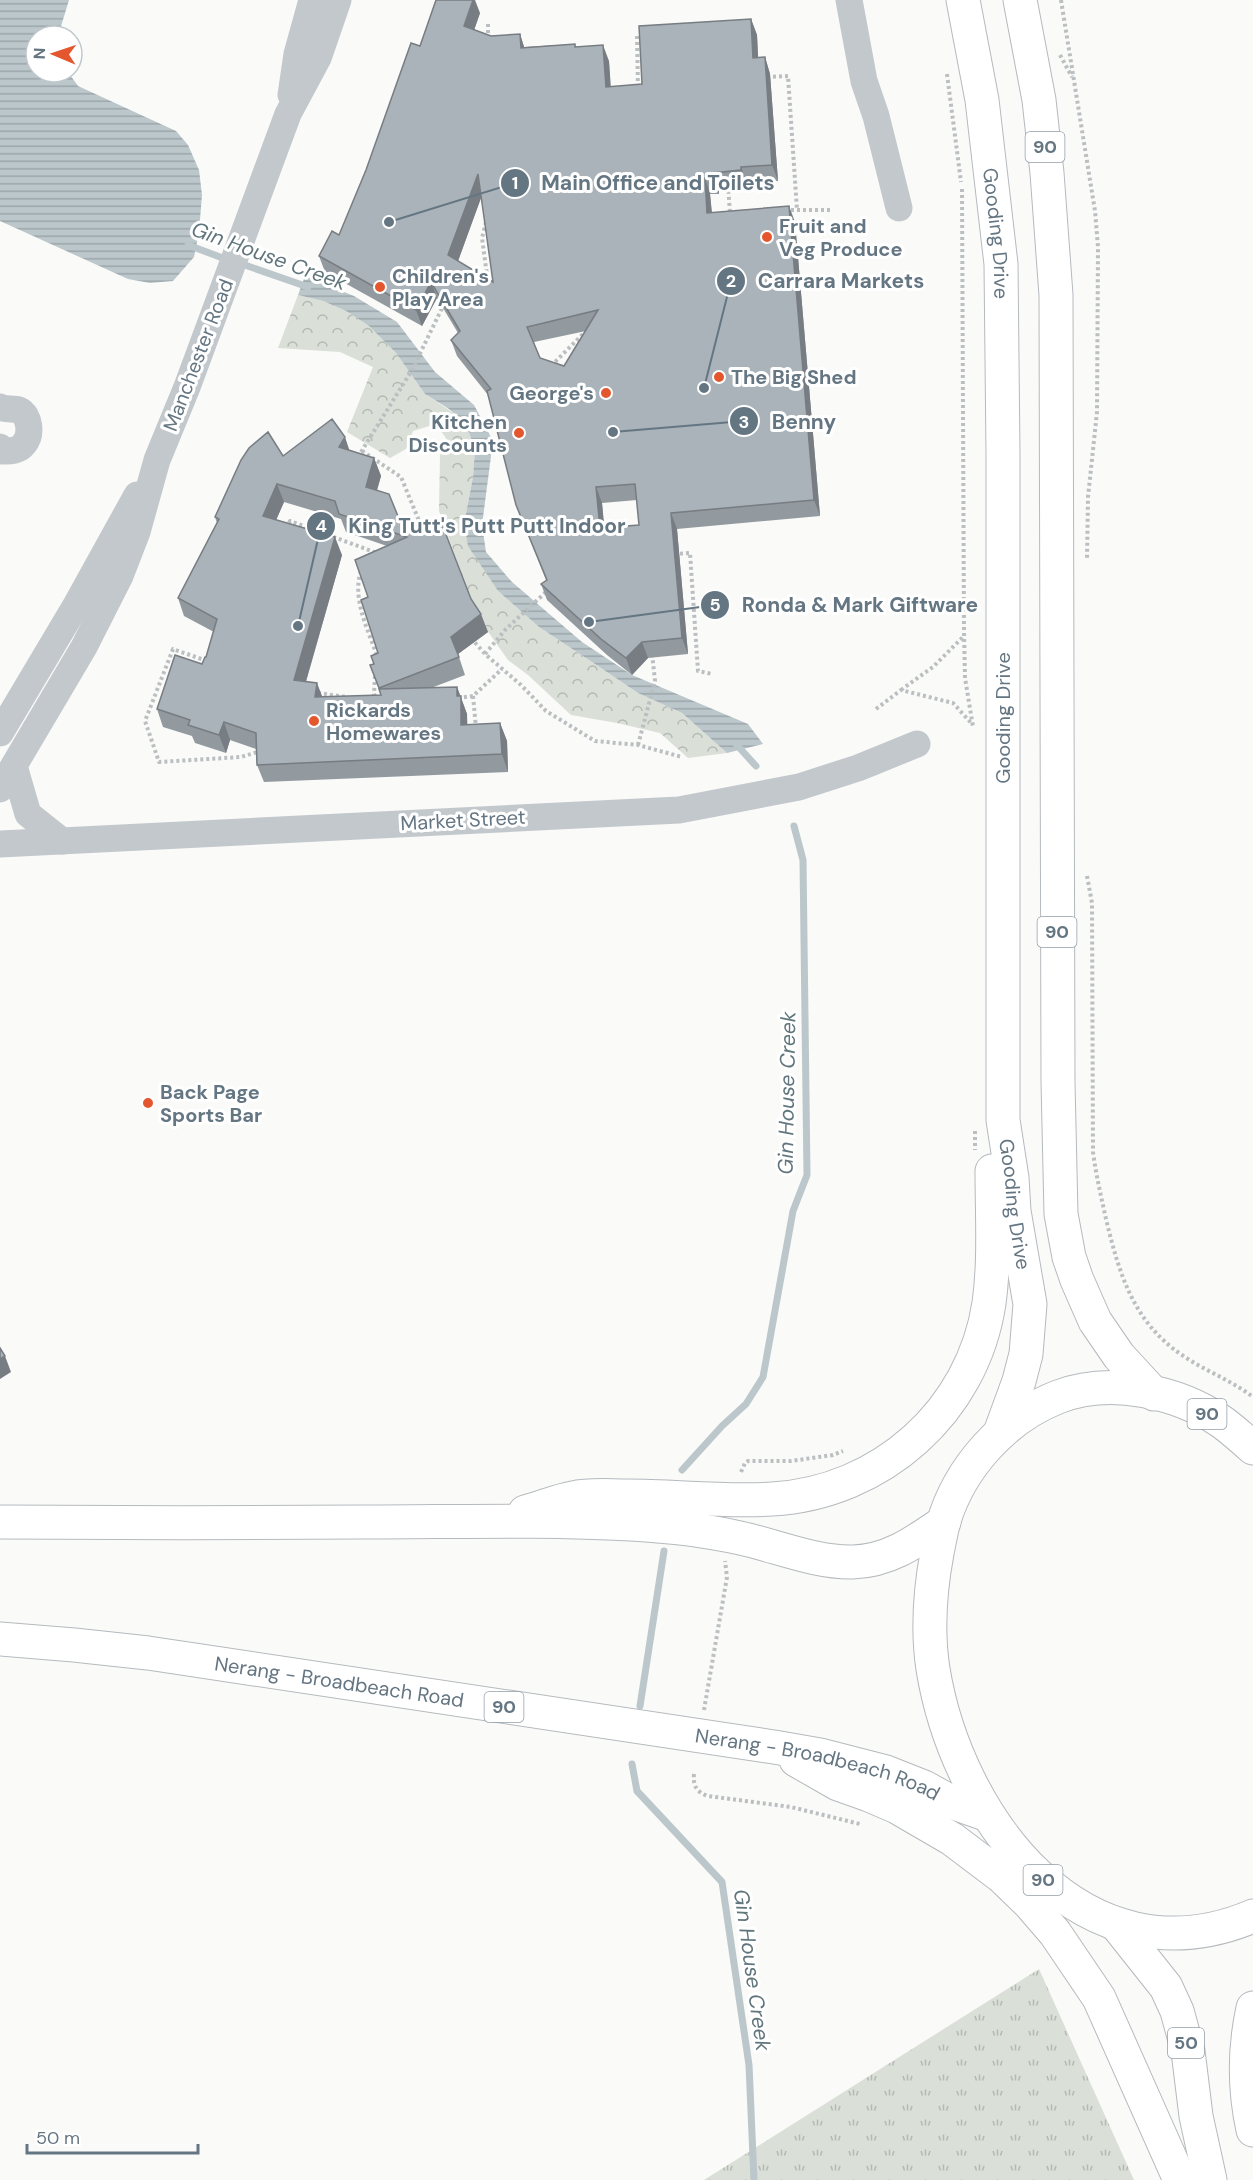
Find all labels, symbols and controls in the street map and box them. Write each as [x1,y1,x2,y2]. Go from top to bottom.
north arrow [24,24,84,84]
text: N [29,47,50,60]
road number: 90 [1026,132,1064,162]
callout: Main Office and Toilets [500,164,787,203]
street label: Gooding Drive [977,166,1014,299]
text: Main Office and Toilets [541,169,775,197]
text: 1 [512,171,518,195]
place label: Fruit and Veg Produce [779,213,902,262]
water label: Gin House Creek [187,215,351,297]
marker: Fruit and Veg Produce [760,230,774,244]
callout: Carrara Markets [716,261,936,300]
place label: Children's Play Area [392,263,489,312]
text: Carrara Markets [758,267,924,295]
text: 2 [726,269,736,293]
street label: Manchester Road [157,275,239,435]
marker: Children's Play Area [373,280,387,294]
place label: The Big Shed [731,364,856,390]
marker: The Big Shed [712,370,726,384]
place label: George's [509,380,594,406]
marker: George's [599,386,613,400]
callout: Benny [729,402,848,441]
text: Benny [772,408,836,436]
place label: Kitchen Discounts [408,409,507,458]
text: 3 [739,410,749,434]
marker: Kitchen Discounts [512,426,526,440]
callout: King Tutt's Putt Putt Indoor [306,507,638,546]
text: King Tutt's Putt Putt Indoor [348,512,626,540]
text: 4 [315,514,327,538]
callout: Ronda & Mark Giftware [700,586,991,625]
text: Ronda & Mark Giftware [742,591,978,619]
text: 5 [709,593,721,617]
street label: Gooding Drive [990,652,1016,784]
place label: Rickards Homewares [326,697,441,746]
marker: Rickards Homewares [307,714,321,728]
street label: Market Street [400,804,526,836]
road number: 90 [1038,917,1076,947]
water label: Gin House Creek [772,1011,802,1175]
place label: Back Page Sports Bar [160,1079,262,1128]
marker: Back Page Sports Bar [141,1096,155,1110]
street label: Gooding Drive [993,1137,1037,1272]
road number: 90 [1188,1399,1226,1429]
street label: Nerang - Broadbeach Road [213,1650,466,1713]
road number: 90 [484,1692,524,1722]
street label: Nerang - Broadbeach Road [693,1722,945,1806]
road number: 90 [1024,1865,1062,1895]
water label: Gin House Creek [727,1887,777,2053]
road number: 50 [1168,2028,1204,2058]
scale bar [27,2117,198,2155]
text: 50 m [36,2126,80,2150]

